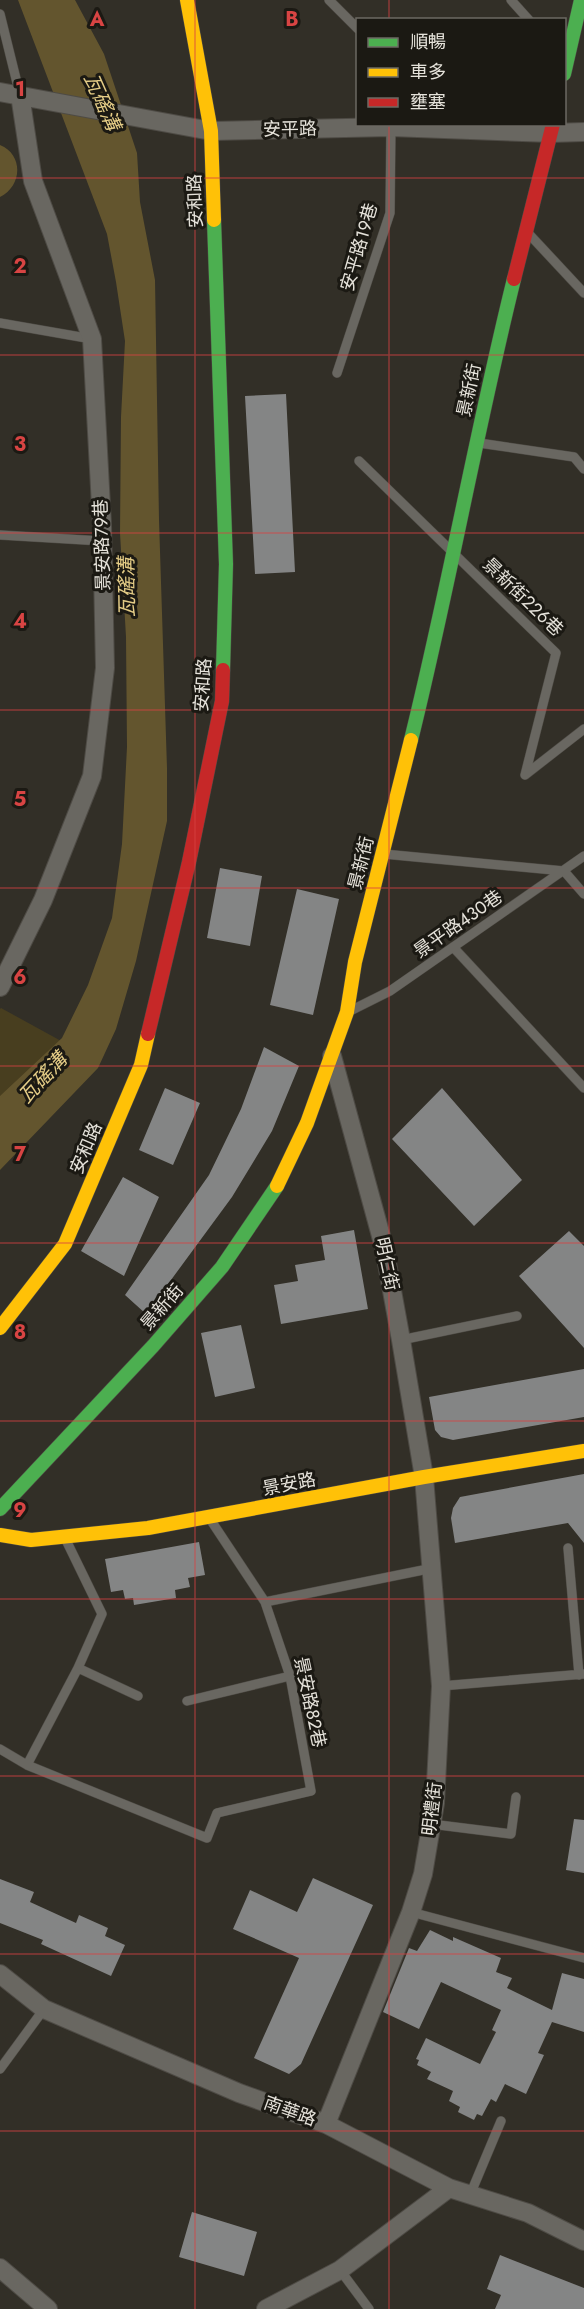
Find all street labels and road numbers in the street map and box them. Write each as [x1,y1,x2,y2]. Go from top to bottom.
street label: 安平路 [263,116,317,142]
street label: 安和路 [181,174,209,228]
street label: 安平路19巷 [334,200,384,294]
street label: 景新街 [451,361,487,419]
street label: 景安路79巷 [87,499,117,591]
street label: 景新街226巷 [477,552,569,642]
street label: 安和路 [188,657,218,713]
street label: 景新街 [342,834,380,892]
street label: 景平路430巷 [408,884,508,964]
street label: 安和路 [63,1118,109,1178]
street label: 明仁街 [369,1235,405,1293]
street label: 景新街 [134,1278,190,1336]
street label: 景安路 [260,1466,318,1502]
street label: 景安路82巷 [288,1654,332,1750]
street label: 明禮街 [416,1781,448,1837]
street label: 南華路 [260,2090,320,2132]

